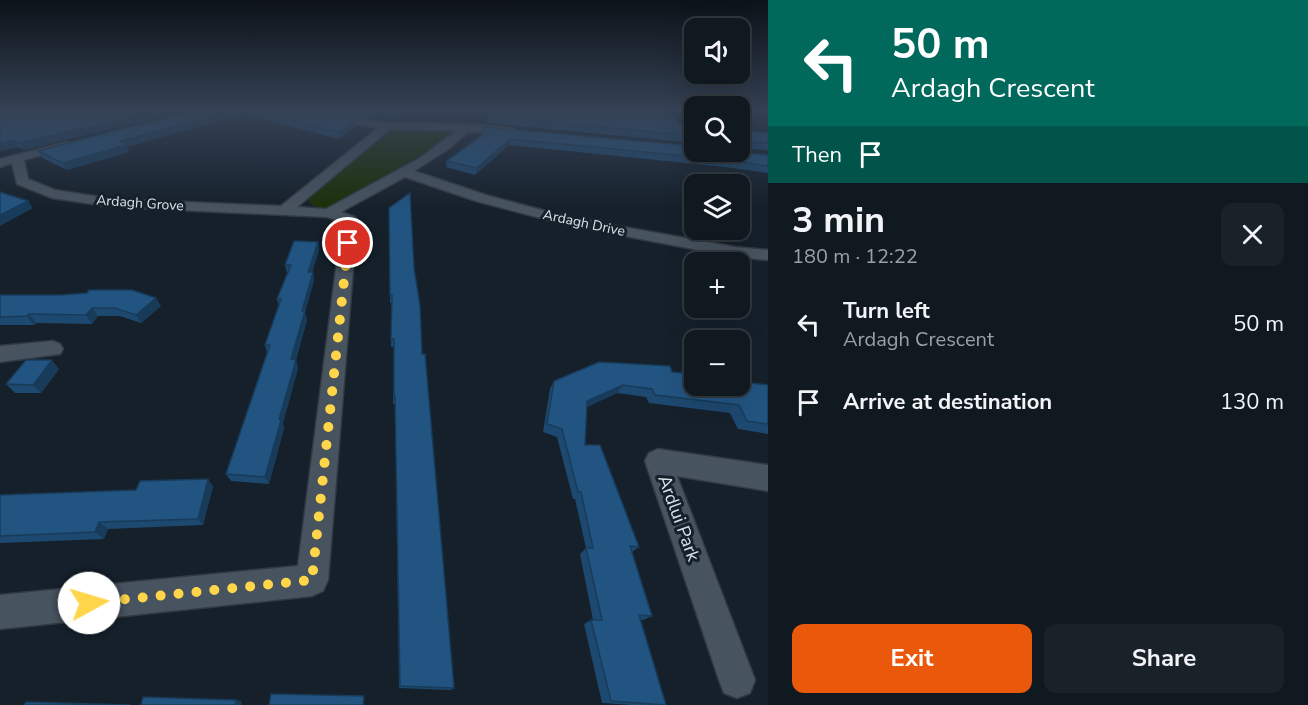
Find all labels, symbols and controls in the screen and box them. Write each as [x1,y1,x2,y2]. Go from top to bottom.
text: 50 m [891,16,990,73]
map controls [684,18,750,396]
button: sound [684,18,750,84]
icon: left [792,24,870,102]
text: Ardagh Crescent [891,70,1095,107]
button: search [684,96,750,162]
icon: arrive [854,138,887,171]
text: Then [792,140,842,170]
button: layers [684,174,750,240]
street label: Ardagh Grove [96,190,184,216]
text: 3 min [792,196,885,245]
button: close [1221,203,1284,266]
street label: Ardagh Drive [541,205,627,241]
pin [322,217,373,268]
icon: arrive [331,226,364,259]
text: 180 m · 12:22 [792,243,918,270]
button: + [684,252,750,318]
text: Turn left [843,296,930,326]
icon: left [792,308,825,341]
text: 50 m [1233,309,1284,339]
text: Ardagh Crescent [843,326,994,353]
button: − [684,330,750,396]
icon: arrive [792,386,825,419]
text: Arrive at destination [843,387,1052,417]
text: 130 m [1220,387,1284,417]
street label: Ardlui Park [652,472,706,565]
position arrow [57,571,121,635]
button: Exit [792,624,1032,693]
button: Share [1044,624,1284,693]

